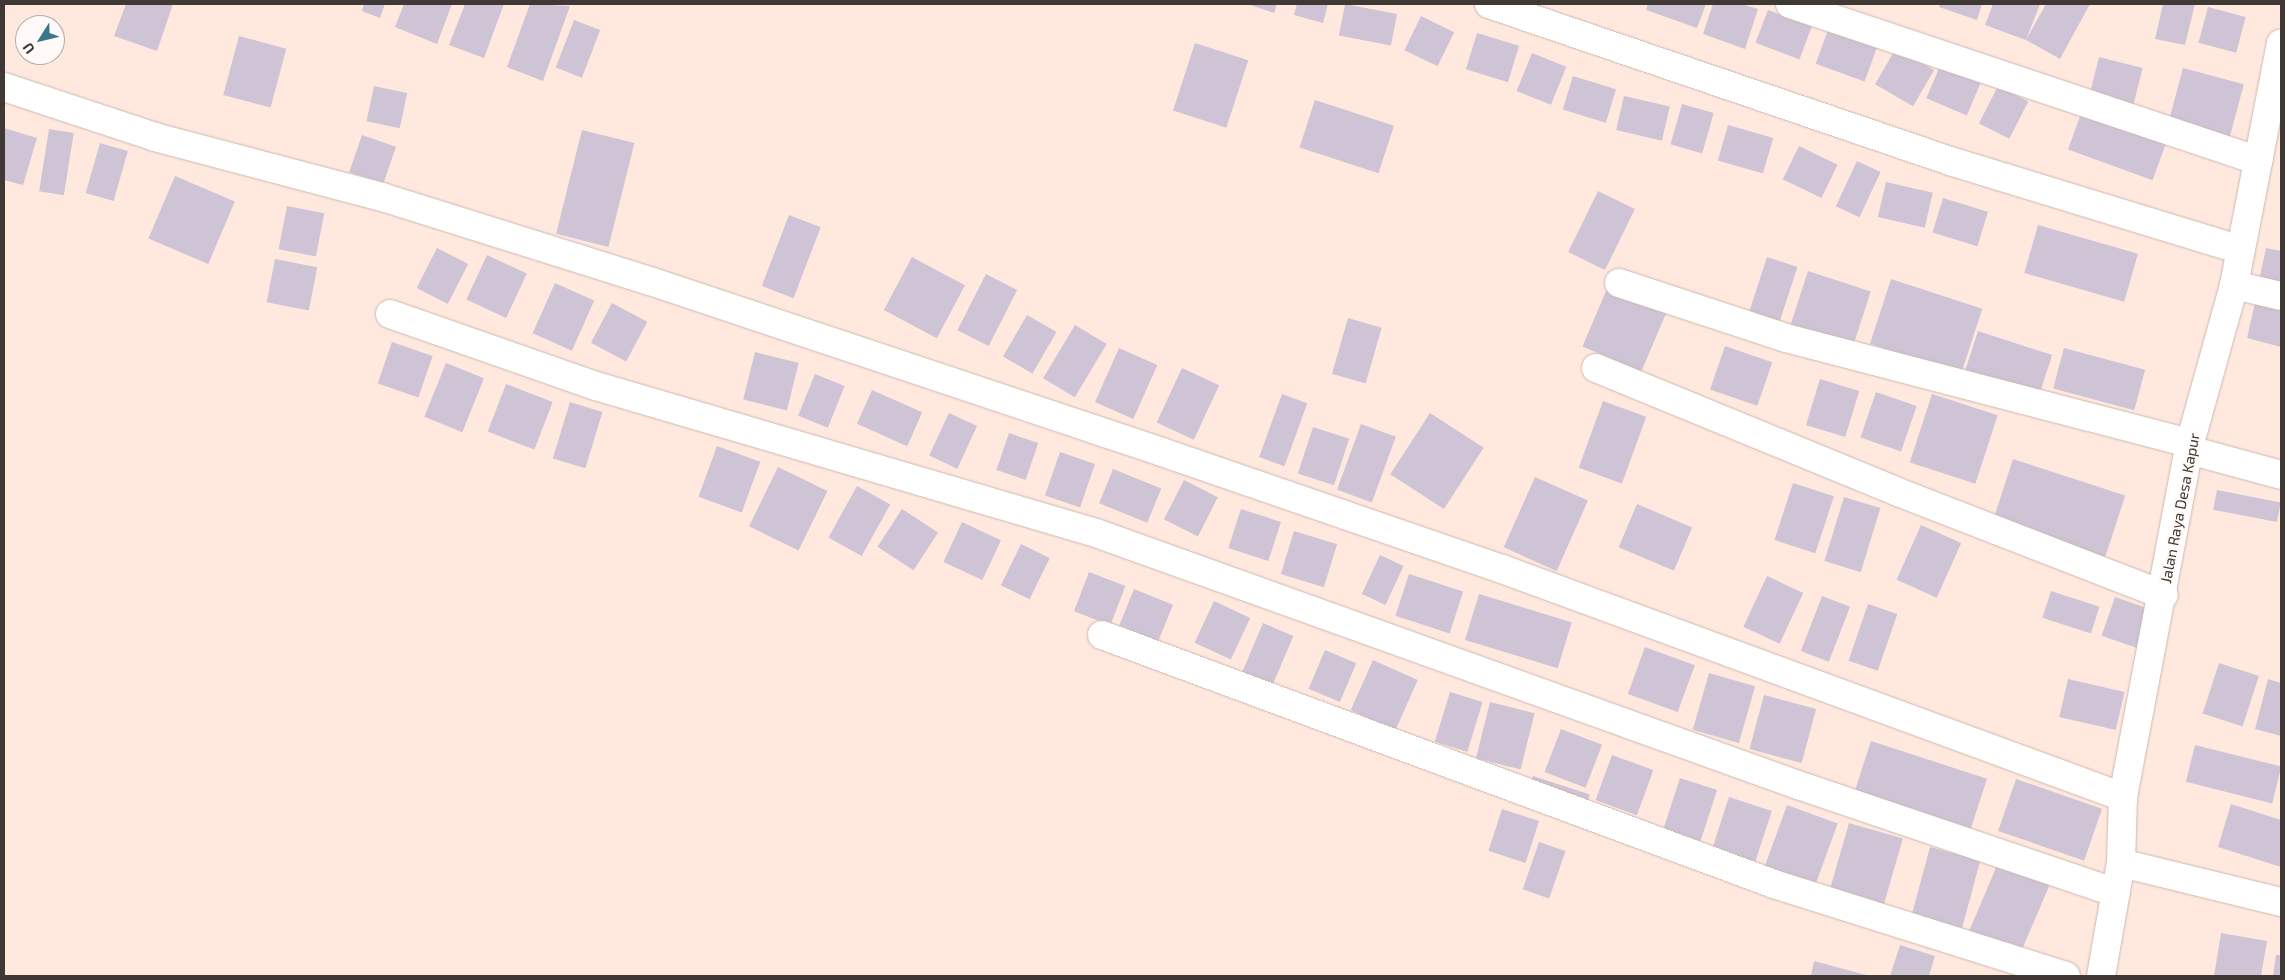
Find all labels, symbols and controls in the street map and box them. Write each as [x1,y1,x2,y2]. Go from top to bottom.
north arrow [15,15,65,65]
text: U [19,40,38,57]
street label: Jalan Raya Desa Kapur [2157,431,2203,585]

